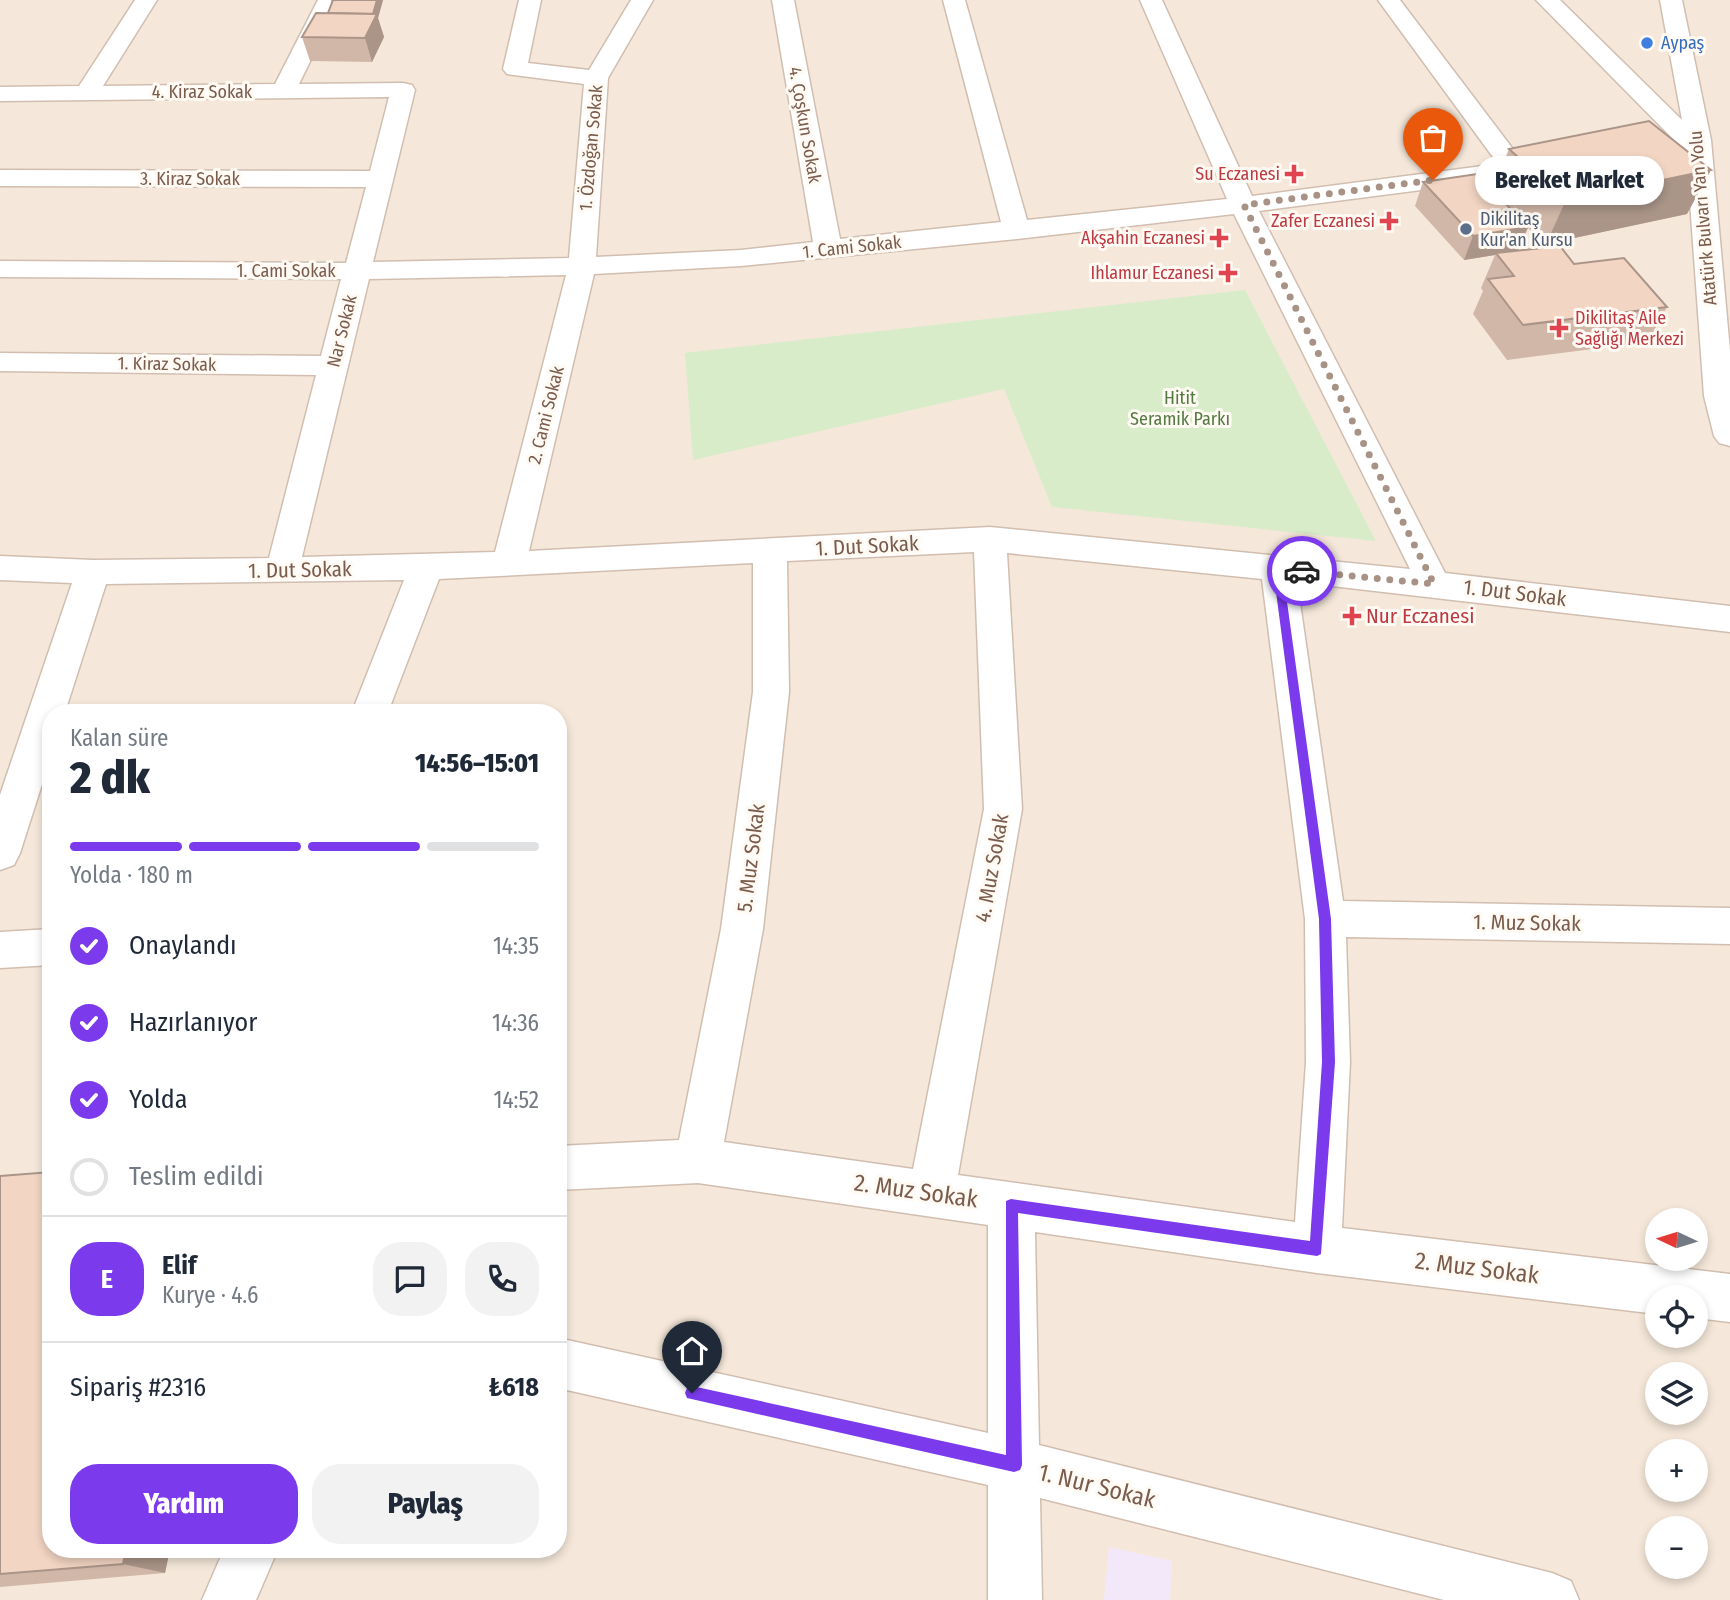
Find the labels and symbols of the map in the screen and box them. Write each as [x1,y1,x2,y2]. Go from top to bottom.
place label: Aypaş [1661,32,1705,54]
marker: Aypaş [1639,35,1655,51]
street label: 4. Çoşkun Sokak [784,65,826,186]
street label: 4. Kiraz Sokak [152,81,253,103]
street label: 1. Özdoğan Sokak [575,83,608,212]
pin [1403,108,1463,180]
street label: Atatürk Bulvarı Yan Yolu [1684,130,1722,306]
callout: Bereket Market [1475,156,1664,204]
place label: Su Eczanesi [1195,163,1280,185]
marker: Su Eczanesi [1286,166,1302,182]
street label: 3. Kiraz Sokak [140,168,241,190]
place label: Dikilitaş Kur'an Kursu [1480,208,1573,251]
place label: Zafer Eczanesi [1271,210,1375,232]
marker: Zafer Eczanesi [1381,213,1397,229]
marker: Dikilitaş Kur'an Kursu [1458,221,1474,237]
place label: Akşahin Eczanesi [1081,227,1205,249]
marker: Akşahin Eczanesi [1211,230,1227,246]
street label: 1. Cami Sokak [802,231,903,263]
street label: 1. Cami Sokak [236,260,336,282]
place label: Ihlamur Eczanesi [1090,262,1214,284]
marker: Ihlamur Eczanesi [1220,265,1236,281]
street label: Nar Sokak [322,292,362,370]
place label: Dikilitaş Aile Sağlığı Merkezi [1575,307,1684,350]
marker: Dikilitaş Aile Sağlığı Merkezi [1549,318,1569,338]
street label: 1. Kiraz Sokak [117,352,217,376]
street label: 2. Cami Sokak [523,363,569,466]
park label: Hitit Seramik Parkı [1130,387,1230,430]
street label: 1. Dut Sokak [815,530,920,562]
courier [1267,536,1337,606]
street label: 1. Dut Sokak [248,556,352,584]
street label: 1. Dut Sokak [1462,574,1568,612]
place label: Nur Eczanesi [1366,603,1474,629]
marker: Nur Eczanesi [1344,608,1360,624]
street label: 5. Muz Sokak [731,802,771,914]
street label: 4. Muz Sokak [970,812,1014,924]
street label: 1. Muz Sokak [1473,909,1581,937]
street label: 2. Muz Sokak [852,1168,980,1214]
north arrow [1645,1208,1708,1270]
street label: 2. Muz Sokak [1414,1247,1541,1290]
pin [662,1321,722,1393]
street label: 1. Nur Sokak [1036,1458,1159,1514]

